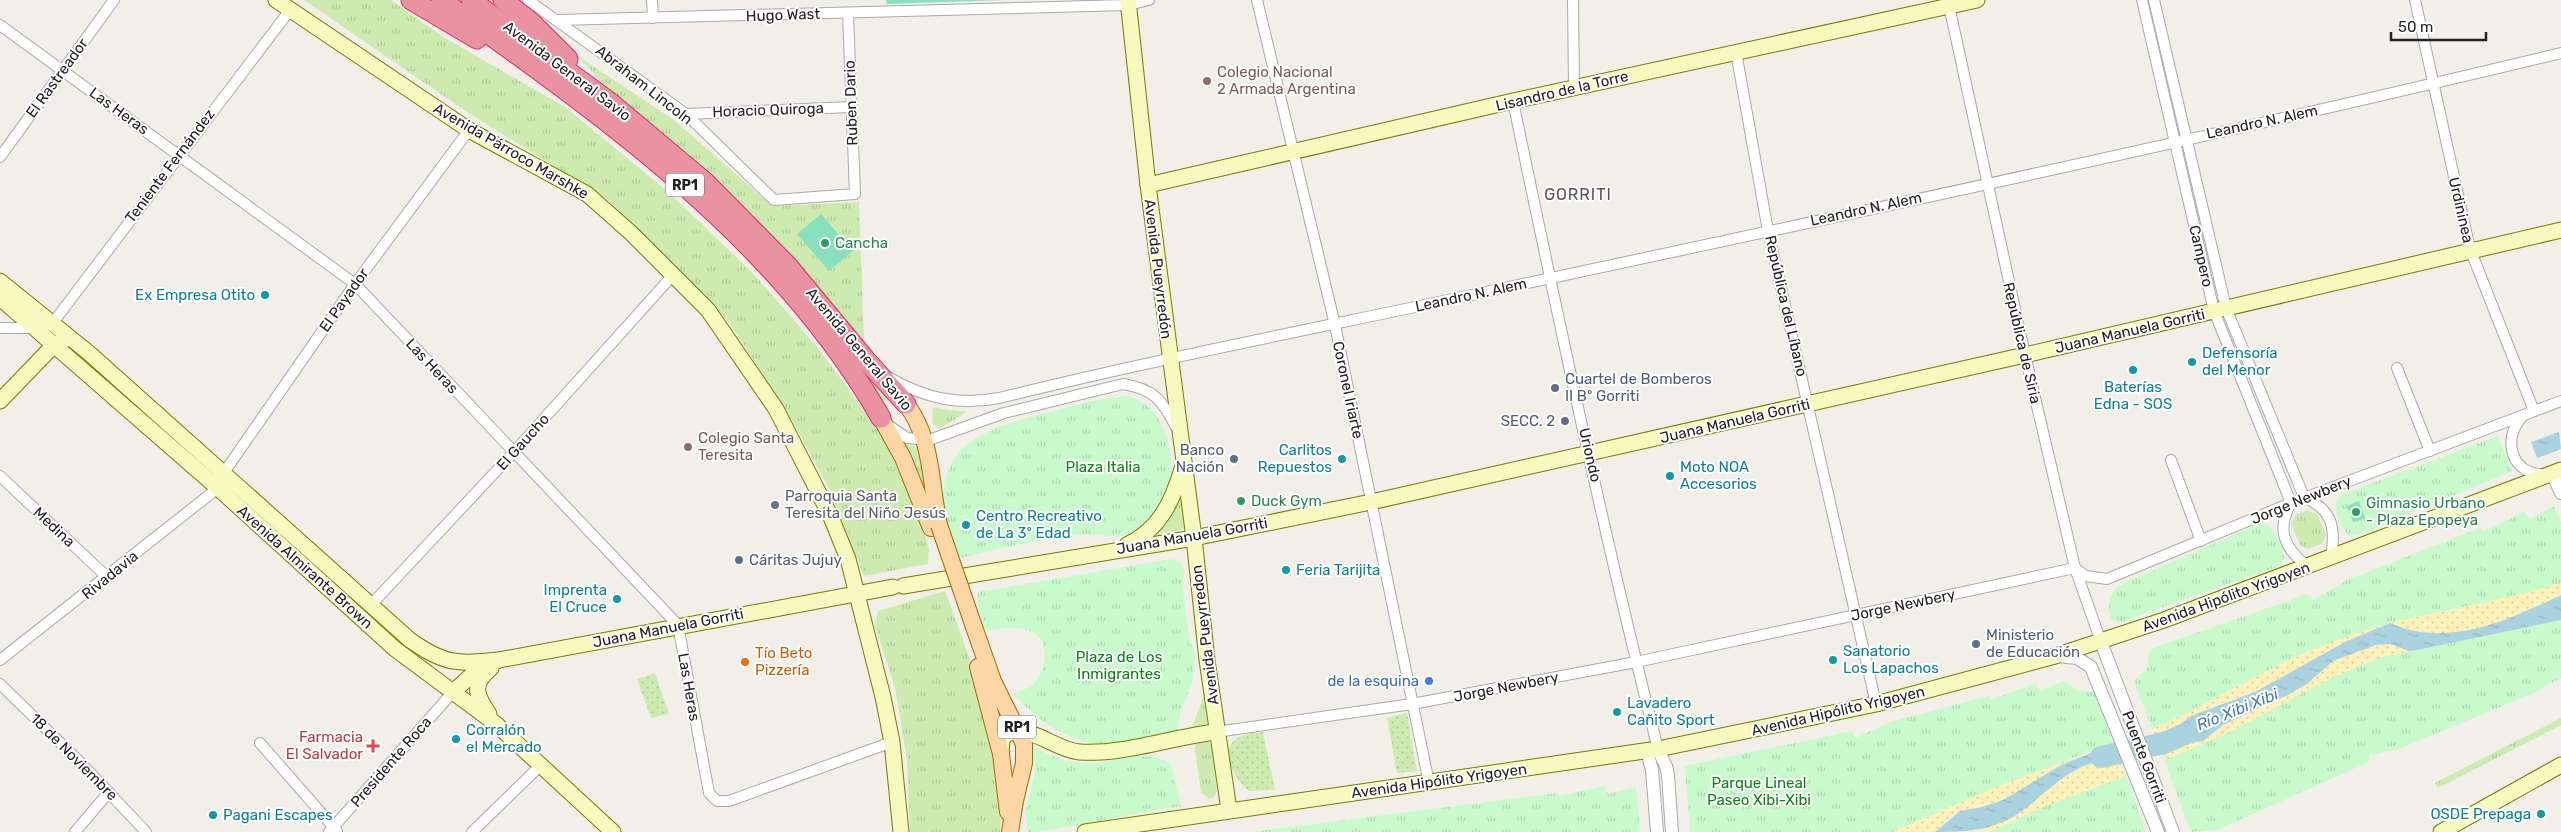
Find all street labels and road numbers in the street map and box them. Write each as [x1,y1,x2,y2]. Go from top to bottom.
street label: Hugo Wast [746,5,821,25]
street label: Avenida General Savio [500,17,634,125]
street label: El Rastreador [22,35,92,121]
street label: Abraham Lincoln [592,42,696,128]
street label: Ruben Dario [841,60,861,146]
street label: Lisandro de la Torre [1494,67,1630,115]
street label: Las Heras [86,84,152,139]
street label: Avenida Párroco Marshke [430,99,592,203]
street label: Horacio Quiroga [712,99,824,121]
street label: Leandro N. Alem [2205,101,2319,143]
street label: Teniente Fernández [121,105,219,226]
road number: RP1 [666,174,704,196]
street label: Urdininea [2445,175,2477,245]
street label: Leandro N. Alem [1809,188,1923,230]
street label: Avenida Pueyrredón [1140,198,1176,340]
street label: Campero [2185,223,2217,289]
street label: República del Líbano [1761,234,1811,378]
street label: El Payador [316,264,373,335]
street label: Leandro N. Alem [1414,274,1528,316]
street label: República de Siria [1999,281,2045,405]
street label: Avenida General Savio [802,284,916,414]
street label: Juana Manuela Gorriti [2053,305,2207,357]
street label: Las Heras [402,335,462,398]
street label: Coronel Iriarte [1329,340,1367,440]
street label: Juana Manuela Gorriti [1658,395,1812,447]
street label: El Gaucho [493,410,553,474]
street label: Uriondo [1575,426,1605,484]
street label: Jorge Newbery [2248,472,2354,528]
street label: Avenida Almirante Brown [234,502,376,632]
street label: Medina [29,503,79,551]
street label: Juana Manuela Gorriti [1115,514,1269,558]
street label: Rivadavia [78,547,142,603]
street label: Avenida Hipólito Yrigoyen [2140,558,2312,636]
street label: Avenida Pueyrredon [1187,564,1223,706]
street label: Jorge Newbery [1849,585,1957,625]
street label: Juana Manuela Gorriti [591,605,745,651]
street label: Las Heras [674,652,704,723]
street label: Jorge Newbery [1452,668,1560,706]
street label: Avenida Hipólito Yrigoyen [1750,682,1926,740]
street label: Puente Gorriti [2118,708,2170,806]
street label: 18 de Noviembre [27,710,121,804]
street label: Presidente Roca [347,713,435,811]
road number: RP1 [998,716,1036,739]
street label: Avenida Hipólito Yrigoyen [1350,760,1528,802]

